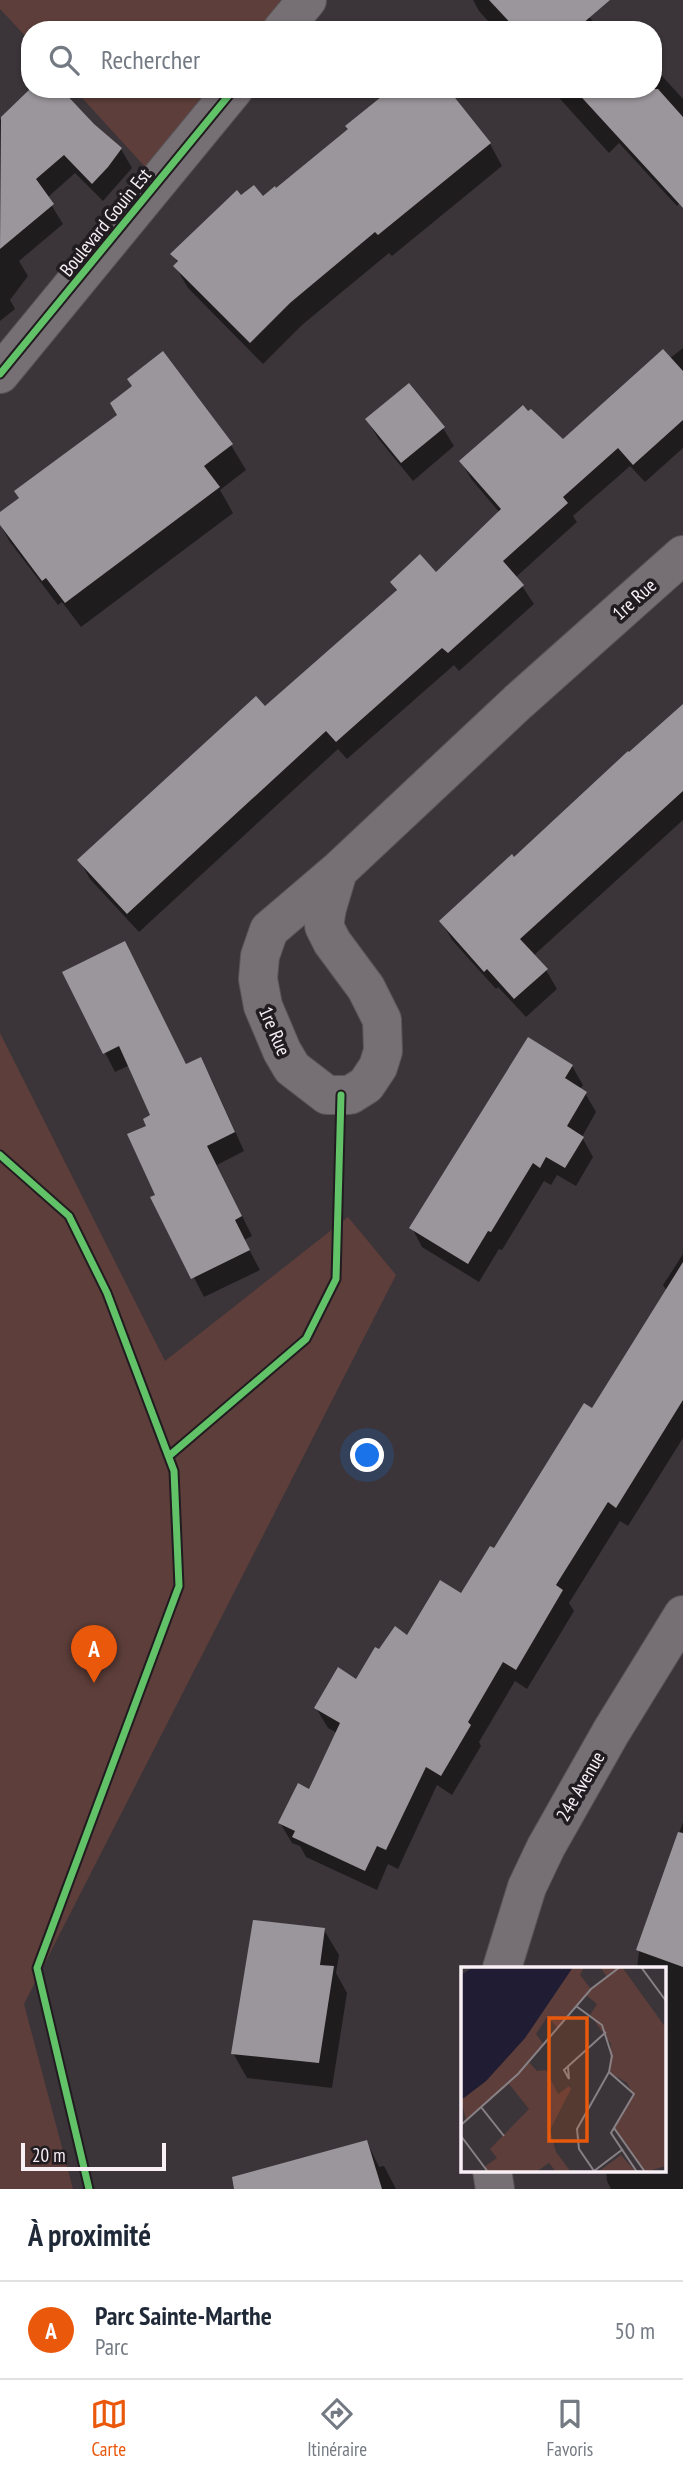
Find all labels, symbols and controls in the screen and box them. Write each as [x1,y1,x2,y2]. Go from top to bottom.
search box [21,21,662,98]
icon: search [45,41,83,79]
text: Rechercher [101,43,200,76]
street label: Boulevard Gouin Est [54,163,156,281]
street label: 1re Rue [607,573,661,625]
street label: 1re Rue [254,1003,296,1059]
your location [350,1438,384,1472]
pin: A [71,1625,117,1683]
street label: 24e Avenue [550,1747,610,1825]
inset map [461,1967,666,2172]
scale bar [21,2140,166,2172]
text: 20 m [32,2143,66,2167]
text: À proximité [28,2215,151,2254]
text: Parc Sainte-Marthe [95,2299,272,2332]
text: A [45,2316,57,2345]
text: 50 m [614,2316,655,2345]
text: Parc [95,2332,128,2361]
tab: Carte [90,2395,128,2461]
tab: Itinéraire [307,2395,367,2461]
tab: Favoris [547,2395,593,2461]

